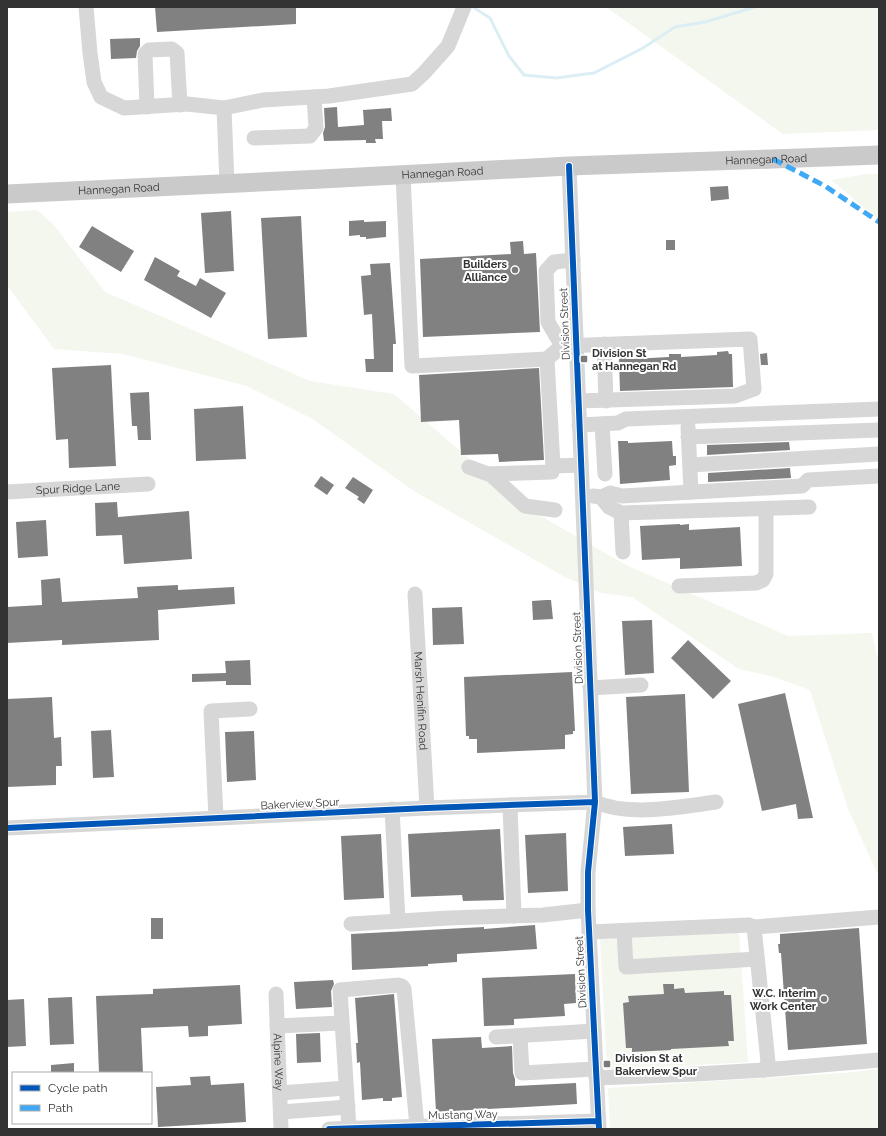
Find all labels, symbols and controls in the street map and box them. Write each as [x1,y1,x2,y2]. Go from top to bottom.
street label: Hannegan Road [725,151,807,167]
street label: Hannegan Road [401,164,484,181]
street label: Hannegan Road [78,180,160,197]
place label: Builders Alliance [463,258,508,284]
marker: Builders Alliance [510,265,520,275]
street label: Division Street [557,287,573,360]
place label: Division St at Hannegan Rd [592,347,676,373]
marker: Division St at Hannegan Rd [579,354,589,364]
street label: Spur Ridge Lane [35,479,121,497]
street label: Division Street [570,611,586,684]
street label: Marsh Henifin Road [412,651,430,751]
street label: Bakerview Spur [260,795,340,813]
street label: Division Street [573,935,589,1009]
place label: W.C. Interim Work Center [750,987,817,1013]
marker: W.C. Interim Work Center [819,994,829,1004]
street label: Alpine Way [271,1033,286,1091]
place label: Division St at Bakerview Spur [615,1052,698,1078]
marker: Division St at Bakerview Spur [602,1059,612,1069]
legend [12,1072,152,1124]
text: Cycle path [48,1081,107,1095]
text: Path [48,1101,73,1115]
street label: Mustang Way [428,1108,498,1122]

